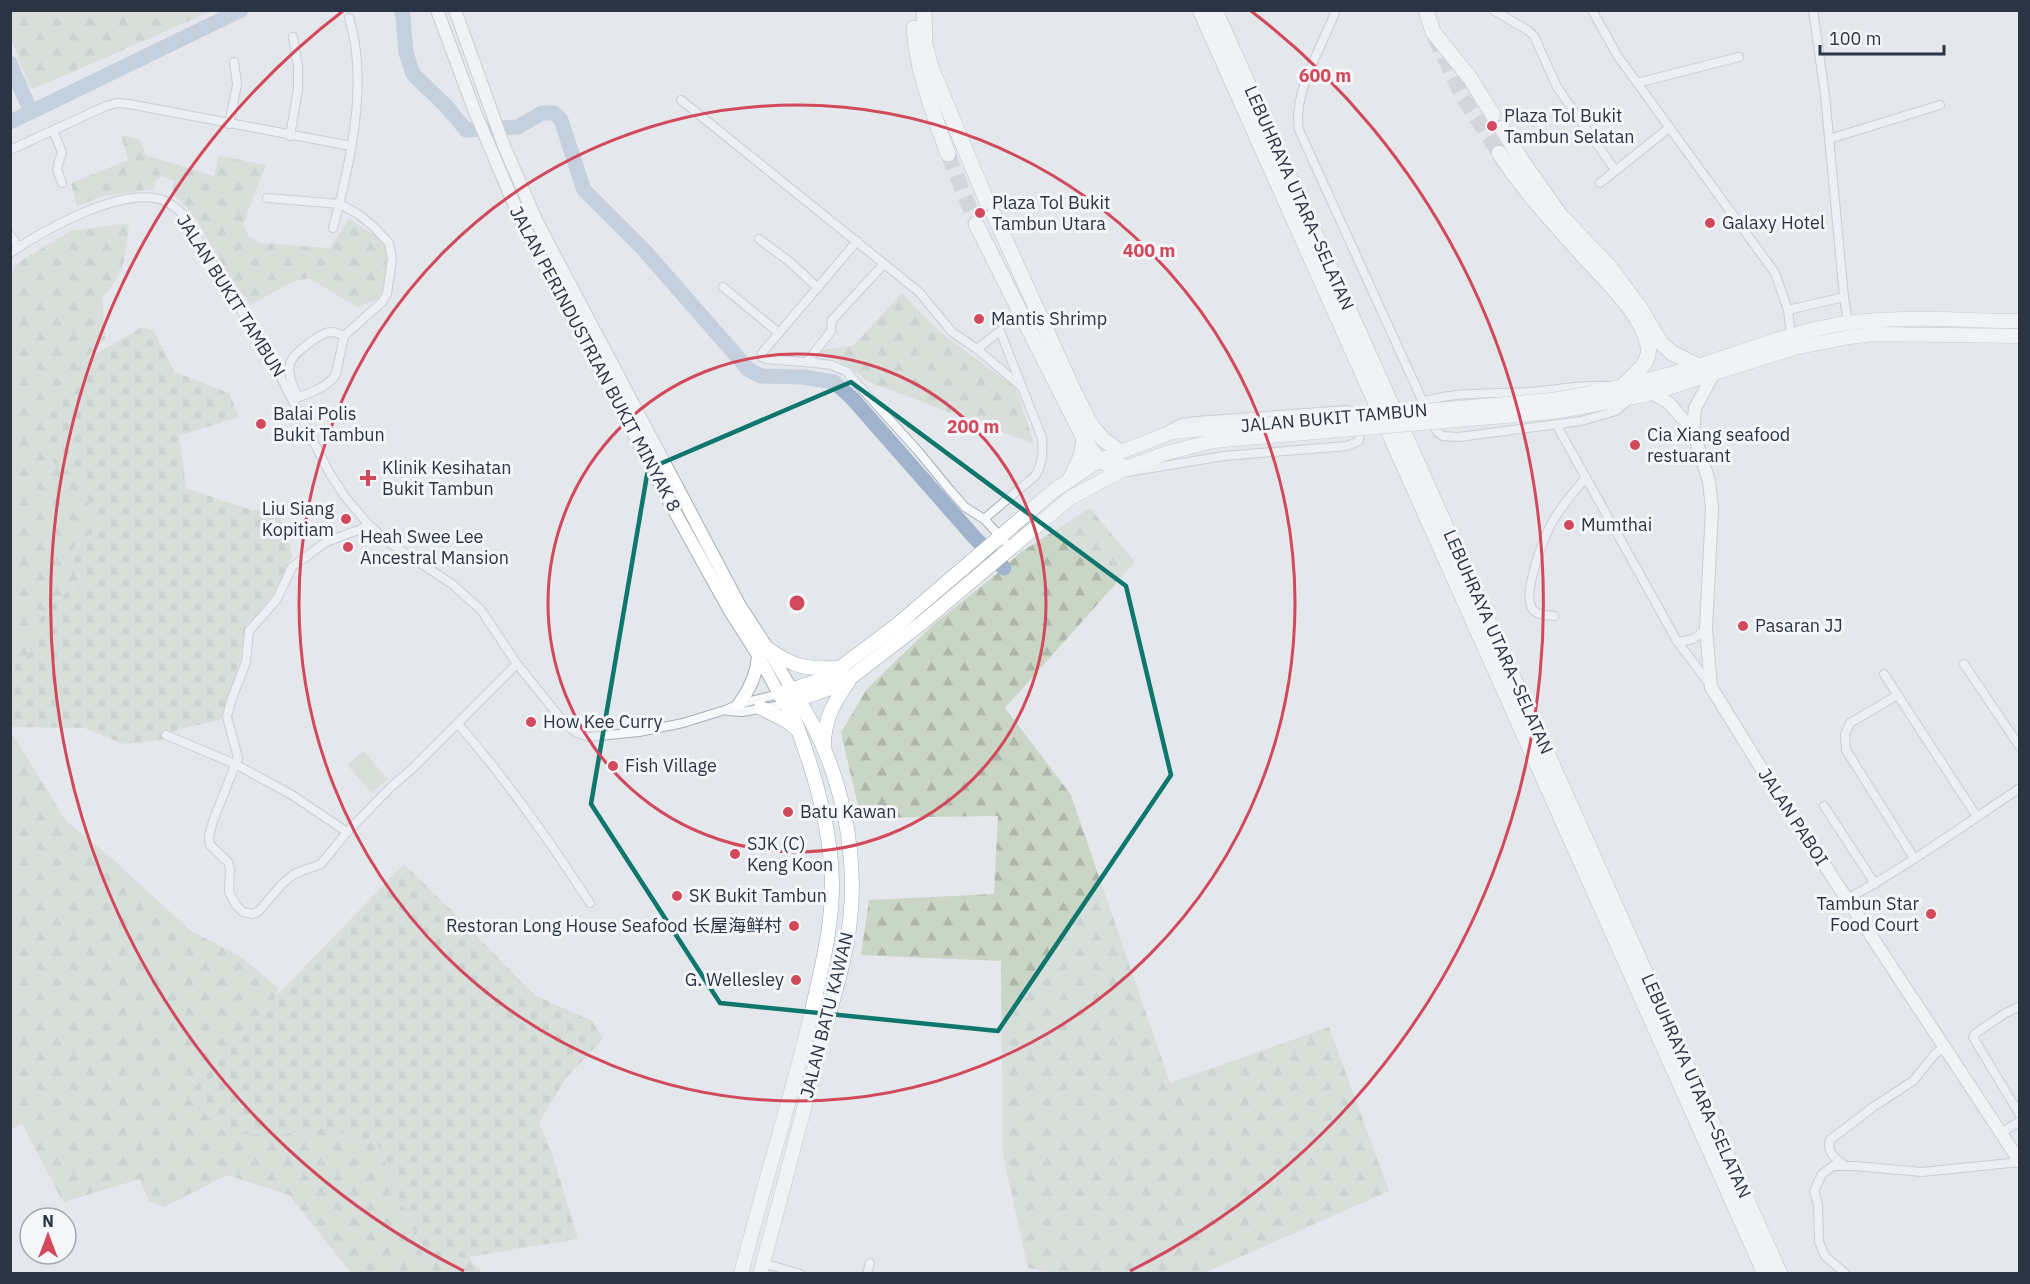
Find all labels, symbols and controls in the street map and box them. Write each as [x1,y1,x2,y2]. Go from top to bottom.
scale bar [1820,18,1944,56]
text: 100 m [1829,27,1881,50]
text: 600 m [1299,64,1351,87]
street label: LEBUHRAYA UTARA–SELATAN [1239,82,1360,314]
place label: Plaza Tol Bukit Tambun Selatan [1504,104,1635,148]
marker: Plaza Tol Bukit Tambun Selatan [1485,119,1499,133]
place label: Plaza Tol Bukit Tambun Utara [992,191,1110,235]
street label: JALAN PERINDUSTRIAN BUKIT MINYAK 8 [505,202,686,515]
marker: Plaza Tol Bukit Tambun Utara [973,206,987,220]
street label: JALAN BUKIT TAMBUN [172,210,291,381]
place label: Galaxy Hotel [1722,211,1825,234]
marker: Galaxy Hotel [1703,216,1717,230]
text: 400 m [1123,239,1175,262]
place label: Mantis Shrimp [991,307,1107,330]
marker: Mantis Shrimp [972,312,986,326]
street label: JALAN BUKIT TAMBUN [1240,398,1428,437]
place label: Balai Polis Bukit Tambun [273,402,385,446]
text: 200 m [947,415,999,438]
marker: Balai Polis Bukit Tambun [254,417,268,431]
place label: Cia Xiang seafood restuarant [1647,423,1790,467]
marker: Cia Xiang seafood restuarant [1628,438,1642,452]
place label: Klinik Kesihatan Bukit Tambun [382,456,511,500]
marker: Klinik Kesihatan Bukit Tambun [359,469,377,487]
place label: Liu Siang Kopitiam [262,497,334,541]
marker: Liu Siang Kopitiam [339,512,353,526]
place label: Mumthai [1581,513,1652,536]
marker: Mumthai [1562,518,1576,532]
place label: Heah Swee Lee Ancestral Mansion [360,525,509,569]
street label: LEBUHRAYA UTARA–SELATAN [1438,526,1559,758]
marker: Heah Swee Lee Ancestral Mansion [341,540,355,554]
centre of rings [787,593,807,613]
place label: Pasaran JJ [1755,614,1843,637]
marker: Pasaran JJ [1736,619,1750,633]
place label: How Kee Curry [543,710,663,733]
marker: How Kee Curry [524,715,538,729]
place label: Fish Village [625,754,717,777]
marker: Fish Village [606,759,620,773]
street label: JALAN PABOI [1753,764,1834,870]
place label: Batu Kawan [800,800,896,823]
marker: Batu Kawan [781,805,795,819]
place label: SJK (C) Keng Koon [747,832,833,876]
marker: SJK (C) Keng Koon [728,847,742,861]
place label: SK Bukit Tambun [689,884,827,907]
marker: SK Bukit Tambun [670,889,684,903]
place label: Tambun Star Food Court [1817,892,1919,936]
marker: Tambun Star Food Court [1924,907,1938,921]
place label: Restoran Long House Seafood 长屋海鲜村 [446,914,782,937]
marker: Restoran Long House Seafood 长屋海鲜村 [787,919,801,933]
street label: JALAN BATU KAWAN [795,929,858,1100]
place label: G. Wellesley [685,968,784,991]
street label: LEBUHRAYA UTARA–SELATAN [1636,970,1757,1202]
marker: G. Wellesley [789,973,803,987]
north arrow [18,1206,78,1266]
text: N [42,1211,54,1231]

